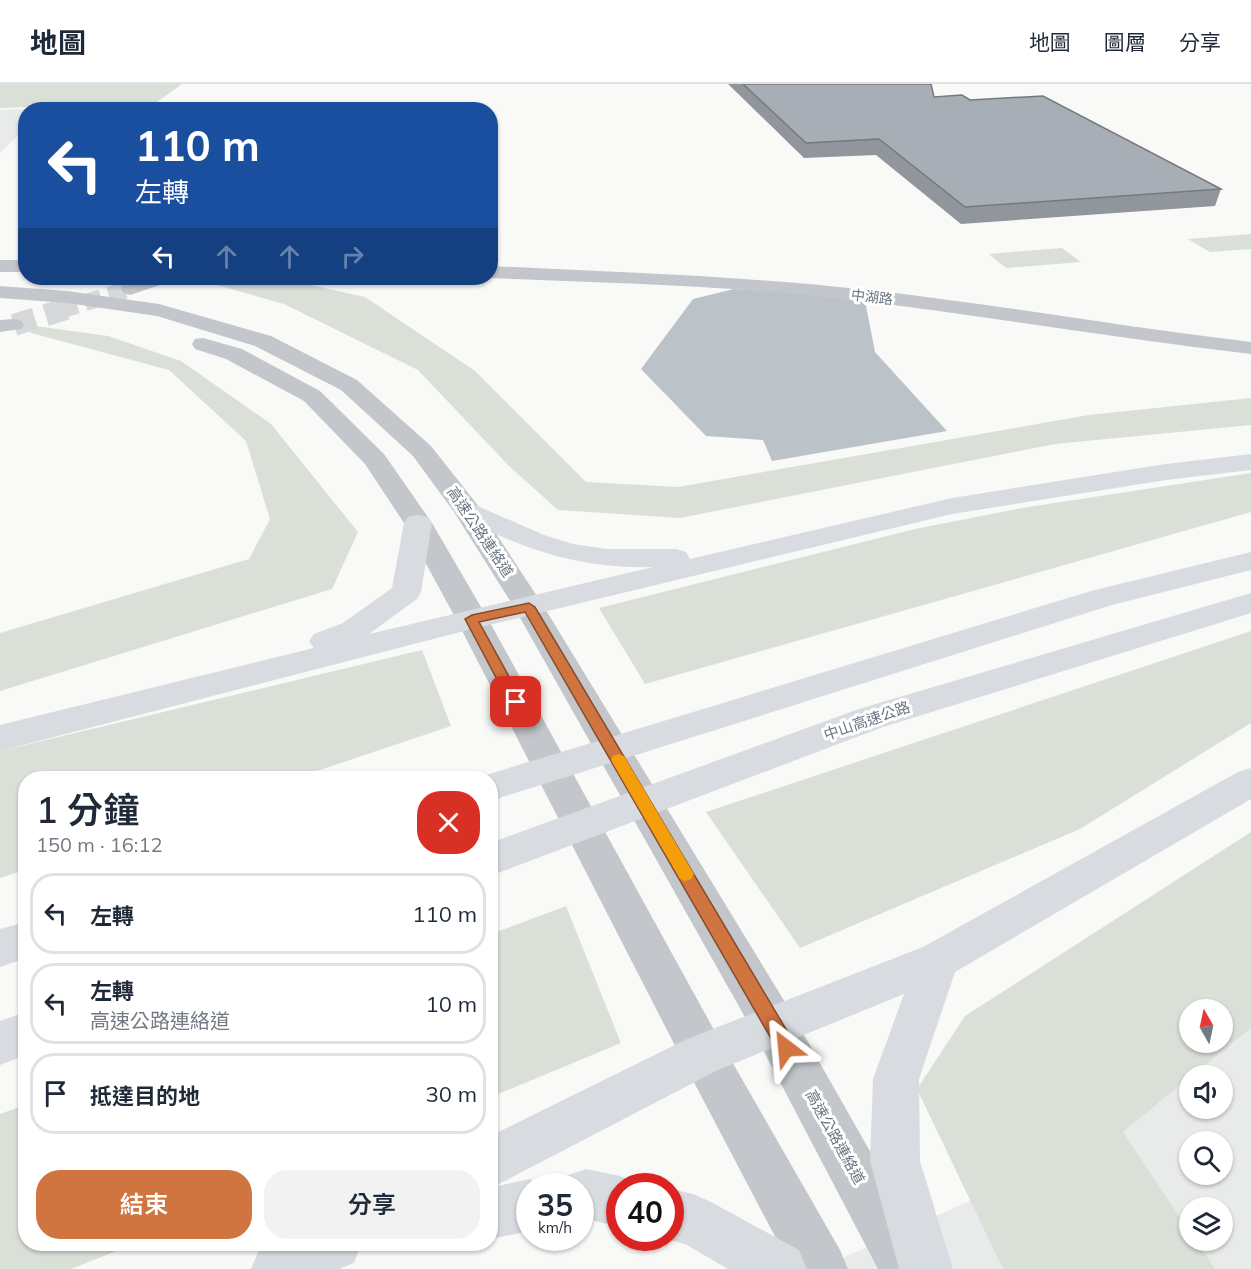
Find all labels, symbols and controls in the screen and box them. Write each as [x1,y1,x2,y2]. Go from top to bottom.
text: 地圖 [30,25,86,60]
text: 地圖 [1029,29,1071,55]
text: 圖層 [1104,29,1146,55]
text: 分享 [1179,29,1221,55]
text: 110 m [135,119,260,172]
icon: left [36,126,114,204]
text: 左轉 [135,175,189,209]
icon: left [147,240,180,273]
icon: ahead [210,240,243,273]
icon: ahead [273,240,306,273]
icon: right [336,240,369,273]
street label: 中湖路 [850,286,894,308]
street label: 高速公路連絡道 [443,483,518,581]
pin [490,676,541,727]
icon: arrive [499,685,532,718]
street label: 中山高速公路 [821,697,912,744]
text: 1 分鐘 [36,787,139,832]
button: close [417,791,480,854]
text: 150 m · 16:12 [36,832,162,857]
icon: left [39,897,72,930]
text: 110 m [412,900,477,928]
text: 左轉 [90,902,134,930]
text: 左轉 [90,977,134,1005]
icon: left [39,987,72,1020]
text: 10 m [426,990,477,1018]
north arrow [1179,999,1233,1053]
map controls [1179,999,1233,1251]
text: 高速公路連絡道 [90,1008,230,1033]
position arrow [754,1016,818,1080]
button: sound [1179,1065,1233,1119]
icon: arrive [39,1077,72,1110]
text: 30 m [426,1080,477,1108]
text: 抵達目的地 [90,1082,200,1110]
street label: 高速公路連絡道 [802,1086,869,1187]
button: search [1179,1131,1233,1185]
button: 結束 [36,1170,252,1239]
button: 分享 [264,1170,480,1239]
speed limit sign: 40 [606,1173,684,1251]
text: 35 [537,1186,573,1224]
button: layers [1179,1197,1233,1251]
text: km/h [538,1218,572,1237]

